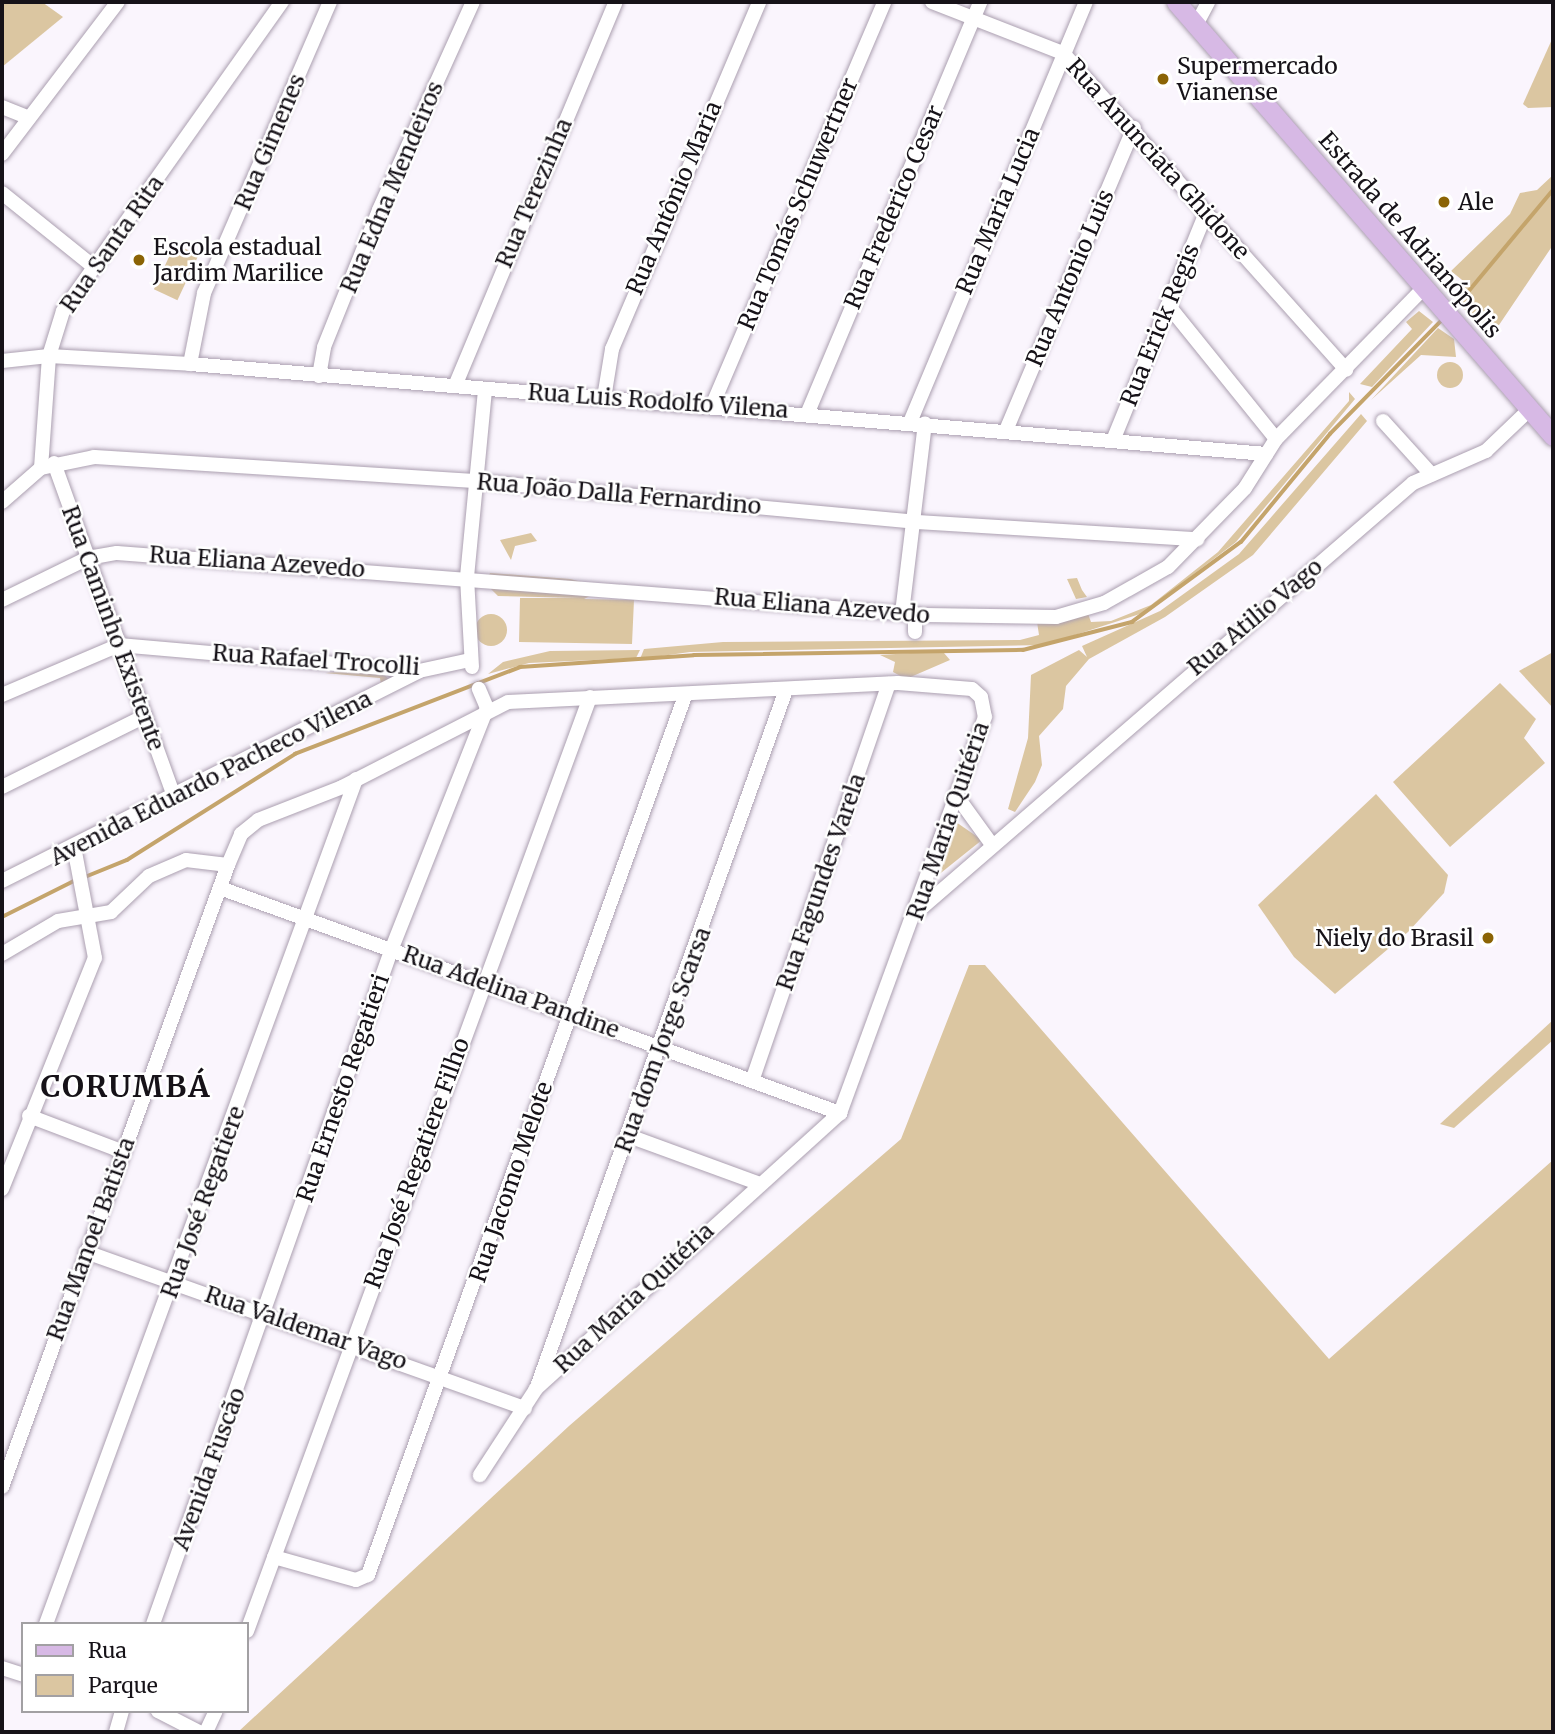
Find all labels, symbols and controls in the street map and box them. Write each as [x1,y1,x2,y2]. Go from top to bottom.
place label: Supermercado Vianense [1177,52,1338,106]
street label: Rua Anunciata Ghidone [1061,53,1255,265]
street label: Rua Gimenes [229,70,311,214]
marker: Supermercado Vianense [1155,71,1171,87]
street label: Rua Tomás Schuwertner [732,74,864,334]
street label: Rua Edna Mendeiros [335,77,449,297]
street label: Rua Antônio Maria [621,97,727,299]
street label: Rua Frederico Cesar [839,101,949,313]
street label: Rua Terezinha [490,114,578,272]
street label: Rua Maria Lucia [950,124,1046,298]
street label: Estrada de Adrianópolis [1313,126,1507,344]
street label: Rua Santa Rita [55,170,169,318]
street label: Rua Antonio Luis [1020,185,1120,371]
place label: Ale [1458,188,1494,216]
marker: Ale [1436,194,1452,210]
place label: Escola estadual Jardim Marilice [153,233,323,287]
street label: Rua Erick Regis [1115,240,1205,410]
marker: Escola estadual Jardim Marilice [131,252,147,268]
street label: Rua Luis Rodolfo Vilena [527,378,789,424]
street label: Rua João Dalla Fernardino [476,468,762,520]
street label: Rua Caminho Existente [56,502,170,754]
street label: Rua Eliana Azevedo [148,541,366,583]
street label: Rua Atilio Vago [1182,553,1328,681]
street label: Rua Eliana Azevedo [713,583,931,629]
street label: Rua Rafael Trocolli [211,639,421,681]
street label: Avenida Eduardo Pacheco Vilena [46,685,376,871]
street label: Rua Maria Quitéria [901,718,995,924]
street label: Rua Fagundes Varela [771,770,871,994]
street label: Rua dom Jorge Scarsa [609,924,717,1156]
place label: Niely do Brasil [1315,924,1474,952]
marker: Niely do Brasil [1480,930,1496,946]
street label: Rua Adelina Pandine [399,940,623,1044]
street label: Rua Ernesto Regatieri [291,970,395,1206]
street label: Rua José Regatiere Filho [359,1034,475,1292]
district label: CORUMBÁ [42,1068,210,1104]
street label: Rua Jacomo Melote [464,1078,558,1286]
street label: Rua José Regatiere [155,1102,251,1302]
street label: Rua Manoel Batista [41,1134,141,1344]
street label: Rua Maria Quitéria [549,1217,719,1379]
street label: Rua Valdemar Vago [201,1280,411,1376]
street label: Avenida Fuscão [167,1384,251,1554]
legend [21,1622,248,1713]
text: Rua [88,1637,127,1664]
text: Parque [88,1672,158,1699]

